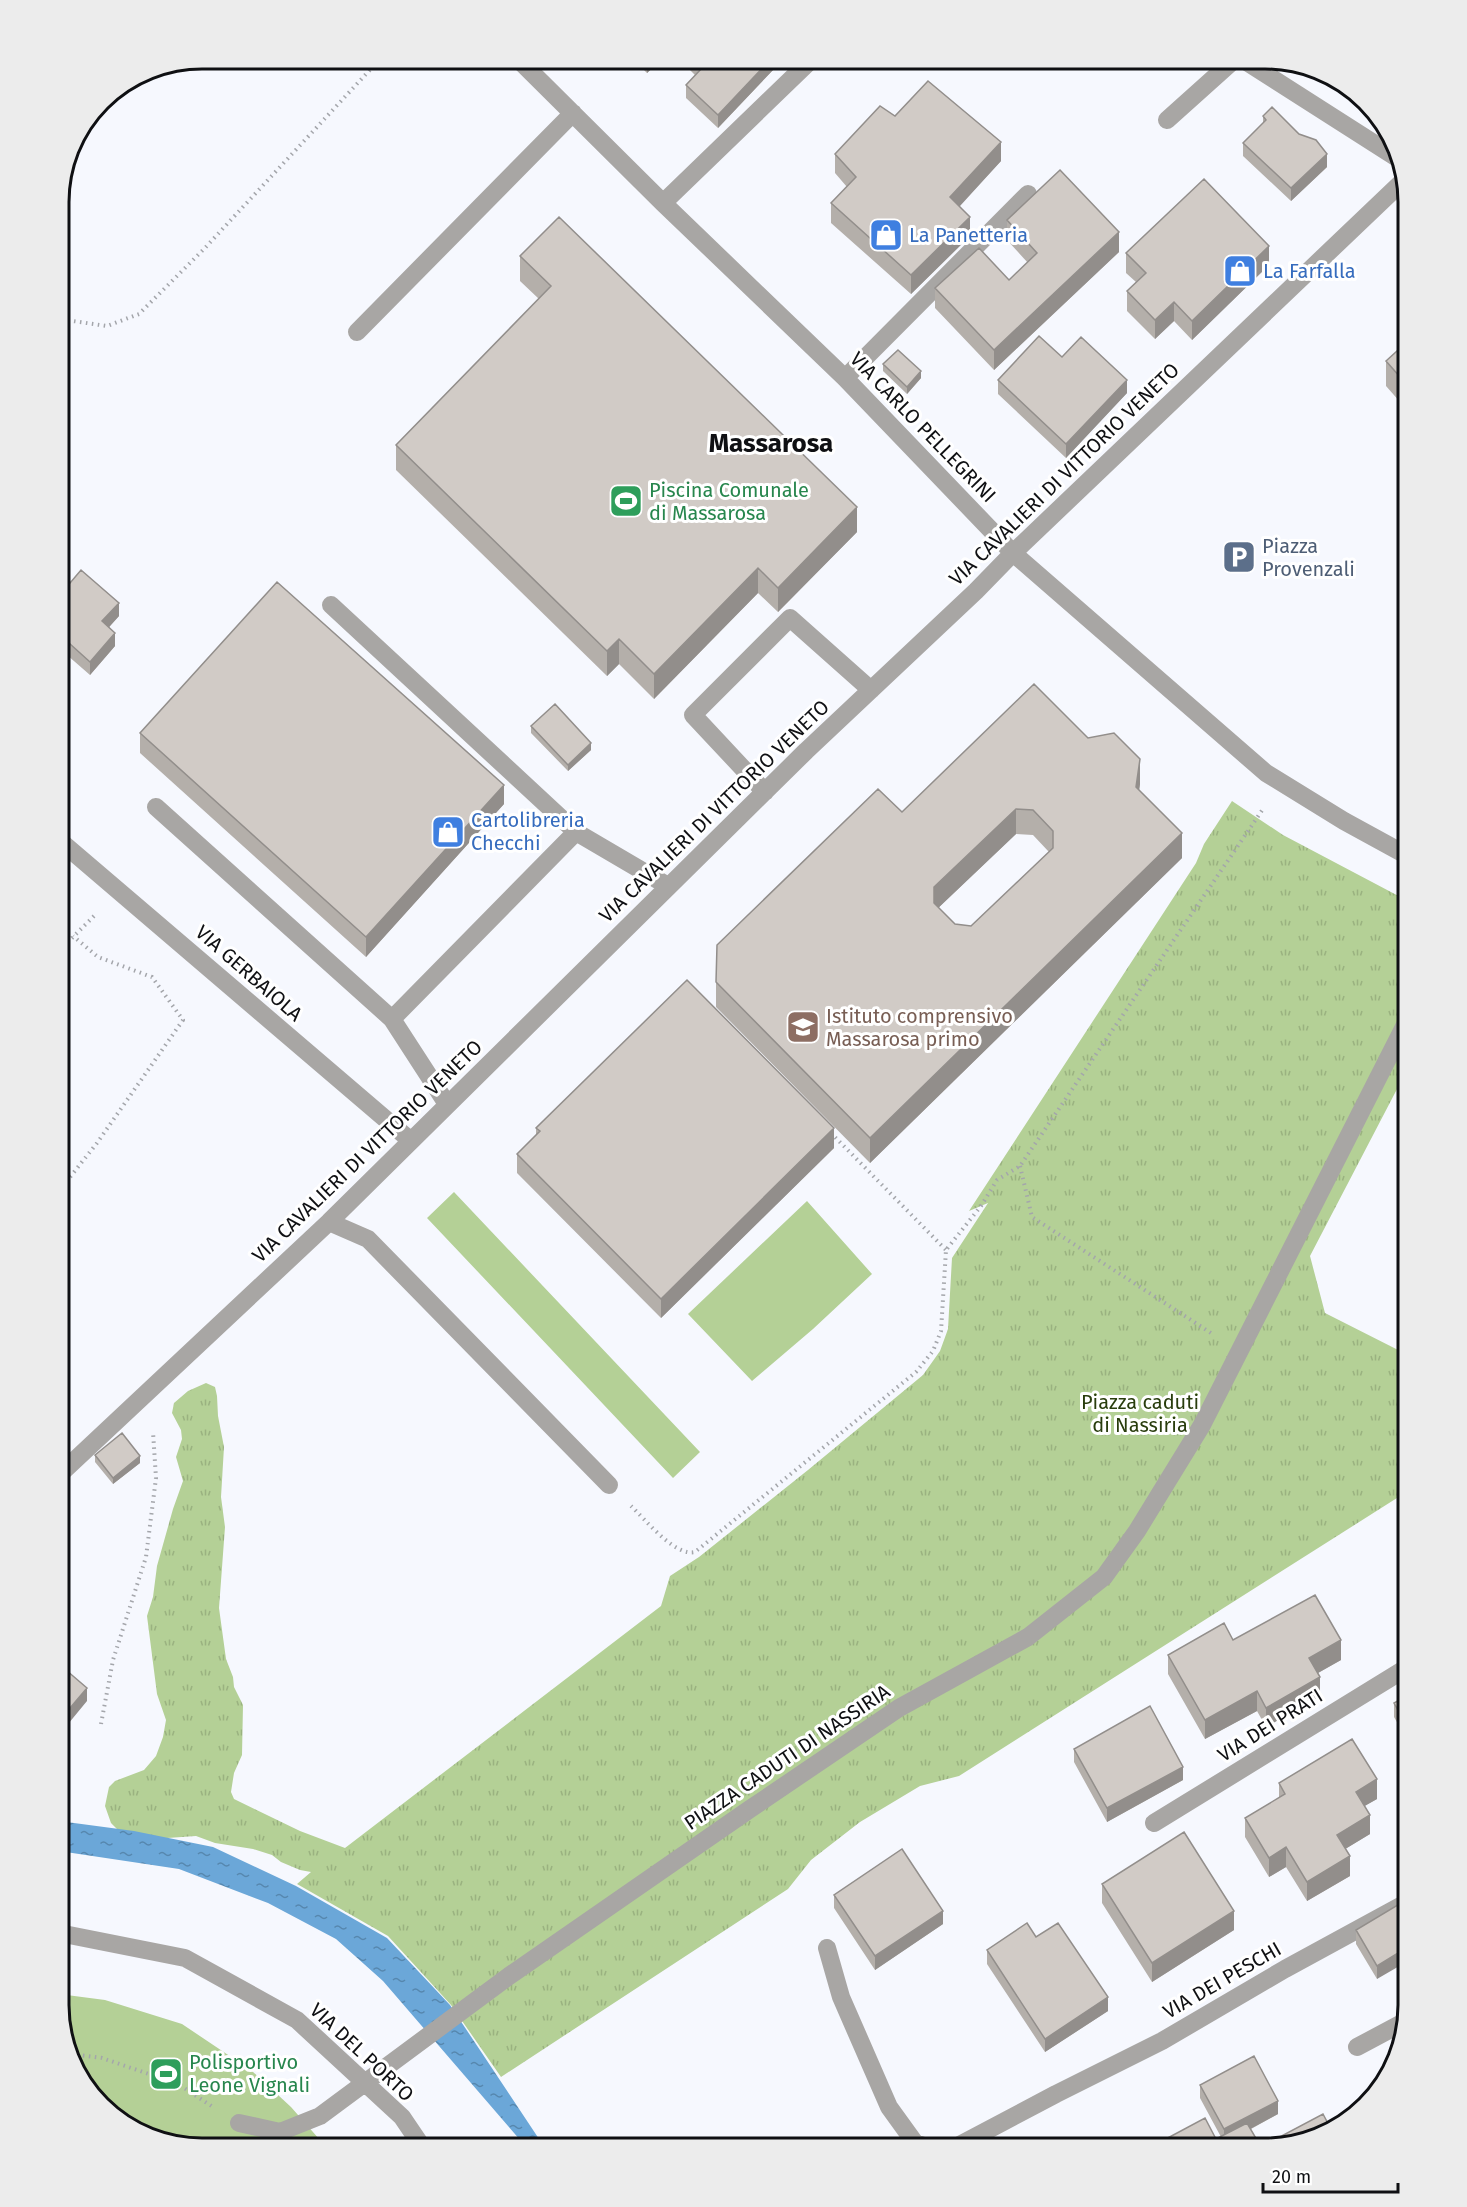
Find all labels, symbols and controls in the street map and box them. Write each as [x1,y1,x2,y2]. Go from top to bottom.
shop icon: La Panetteria [868,217,904,253]
place label: La Panetteria [909,223,1028,247]
shop icon: La Farfalla [1222,253,1258,289]
place label: La Farfalla [1263,259,1356,283]
street label: VIA CARLO PELLEGRINI [845,347,1001,507]
street label: VIA CAVALIERI DI VITTORIO VENETO [944,358,1184,590]
district label: Massarosa [709,428,833,459]
place label: Piscina Comunale di Massarosa [649,478,809,525]
sports icon: Piscina Comunale di Massarosa [608,483,644,519]
place label: Piazza Provenzali [1262,534,1355,581]
parking icon: Piazza Provenzali [1221,539,1257,575]
street label: VIA CAVALIERI DI VITTORIO VENETO [594,695,834,927]
place label: Cartolibreria Checchi [471,808,585,855]
shop icon: Cartolibreria Checchi [430,814,466,850]
street label: VIA GERBAIOLA [191,920,308,1026]
place label: Istituto comprensivo Massarosa primo [826,1004,1013,1051]
school or university icon: Istituto comprensivo Massarosa primo [785,1009,821,1045]
street label: VIA CAVALIERI DI VITTORIO VENETO [247,1035,487,1267]
park label: Piazza caduti di Nassiria [1081,1390,1199,1437]
street label: PIAZZA CADUTI DI NASSIRIA [680,1679,895,1835]
street label: VIA DEI PRATI [1213,1683,1327,1767]
street label: VIA DEI PESCHI [1159,1937,1285,2023]
street label: VIA DEL PORTO [305,1998,419,2106]
place label: Polisportivo Leone Vignali [189,2050,310,2097]
sports icon: Polisportivo Leone Vignali [148,2056,184,2092]
scale bar [1263,2156,1398,2194]
text: 20 m [1272,2166,1311,2188]

